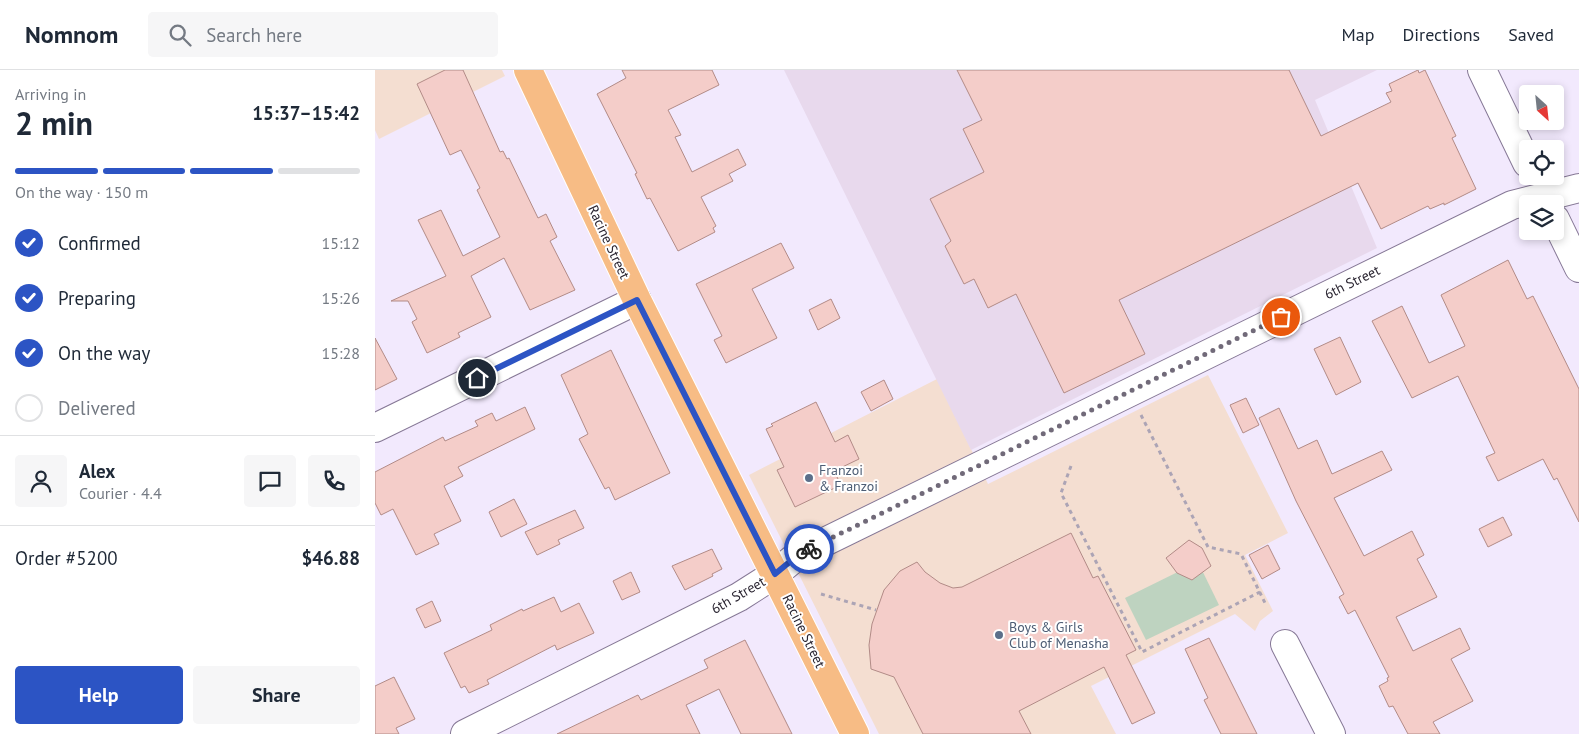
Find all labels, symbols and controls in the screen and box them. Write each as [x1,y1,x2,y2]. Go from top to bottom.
search box [148,12,498,57]
text: Nomnom [25,19,118,50]
icon: search [166,21,194,49]
text: Search here [206,23,302,47]
text: Map [1342,23,1374,46]
text: Directions [1402,23,1480,46]
text: Saved [1508,23,1554,46]
text: Arriving in [15,84,86,104]
north arrow [1519,85,1564,130]
map controls [1519,85,1564,240]
text: 15:37–15:42 [252,101,360,125]
text: 2 min [15,102,93,144]
button: locate [1519,140,1564,185]
text: On the way · 150 m [15,182,148,202]
button: layers [1519,195,1564,240]
street label: Racine Street [584,202,634,282]
icon: check [15,229,43,257]
text: Confirmed [58,231,141,255]
text: 15:12 [322,233,360,253]
street label: 6th Street [1321,261,1383,303]
icon: check [15,284,43,312]
text: Preparing [58,286,136,310]
text: 15:26 [322,288,360,308]
pin [1260,296,1302,338]
icon: bag [1267,303,1295,331]
icon: check [15,339,43,367]
text: On the way [58,341,150,365]
text: 15:28 [322,343,360,363]
pin [456,357,498,399]
icon: home [463,364,491,392]
text: Delivered [58,396,136,420]
button: person [15,455,67,507]
button: chat [244,455,296,507]
button: phone [308,455,360,507]
text: Alex [79,459,115,483]
place label: Franzoi & Franzoi [819,461,878,495]
marker: Franzoi & Franzoi [803,472,815,484]
text: Courier · 4.4 [79,483,162,503]
courier [784,524,834,574]
icon: bike [795,535,823,563]
text: Order #5200 [15,546,118,570]
text: $46.88 [301,546,360,570]
street label: 6th Street [708,572,768,618]
street label: Racine Street [778,591,830,671]
place label: Boys & Girls Club of Menasha [1009,618,1109,652]
marker: Boys & Girls Club of Menasha [993,629,1005,641]
button: Help [15,666,183,724]
button: Share [193,666,360,724]

